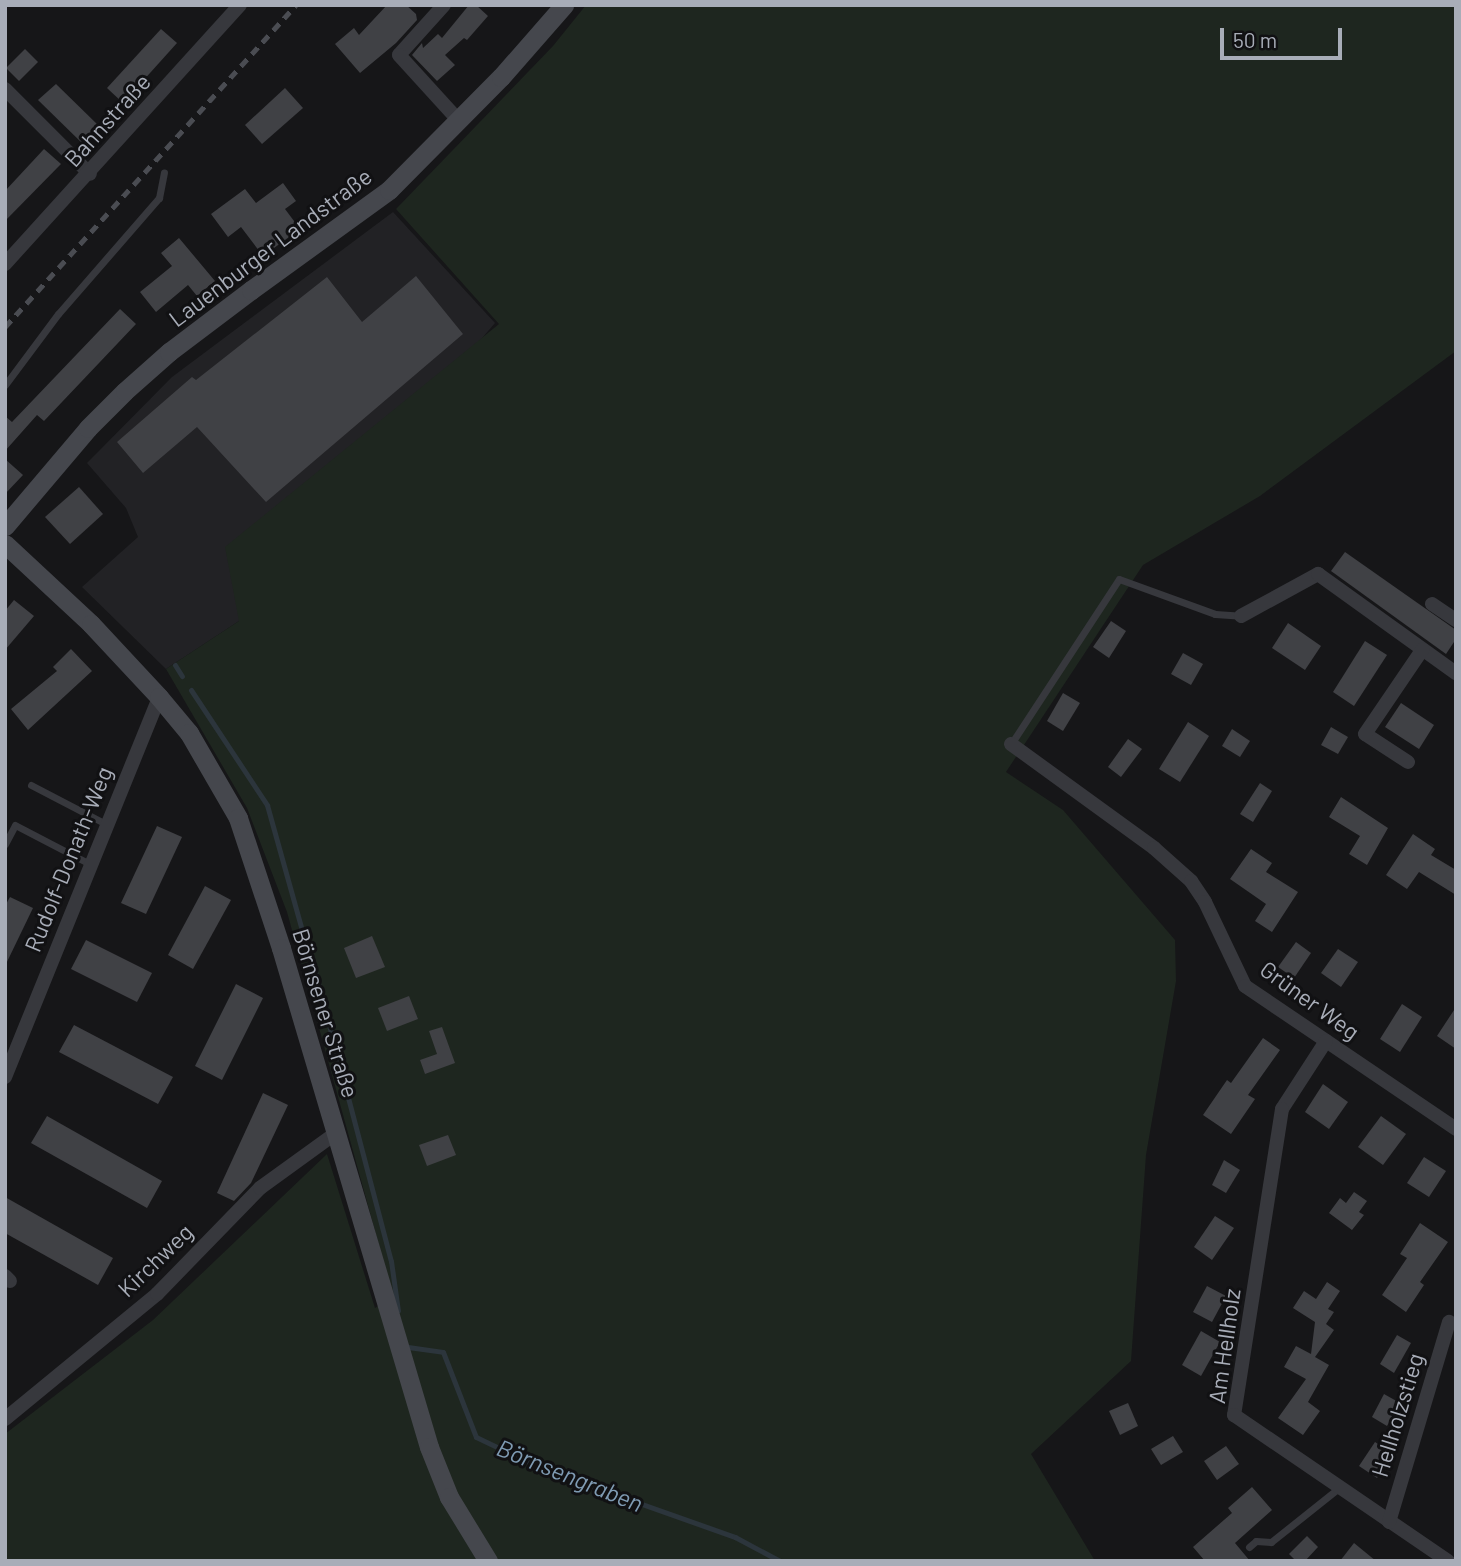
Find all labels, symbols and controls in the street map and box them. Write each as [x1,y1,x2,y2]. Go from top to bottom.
scale bar [1223,14,1346,58]
text: 50 m [1233,27,1277,52]
street label: Bahnstraße [58,68,156,172]
street label: Lauenburger Landstraße [163,162,377,332]
street label: Rudolf-Donath-Weg [18,762,118,956]
street label: Börnsener Straße [287,925,365,1101]
street label: Grüner Weg [1255,955,1365,1045]
street label: Kirchweg [112,1218,198,1302]
street label: Am Hellholz [1202,1287,1246,1405]
street label: Hellholzstieg [1365,1350,1429,1480]
water label: Börnsengraben [493,1433,647,1517]

